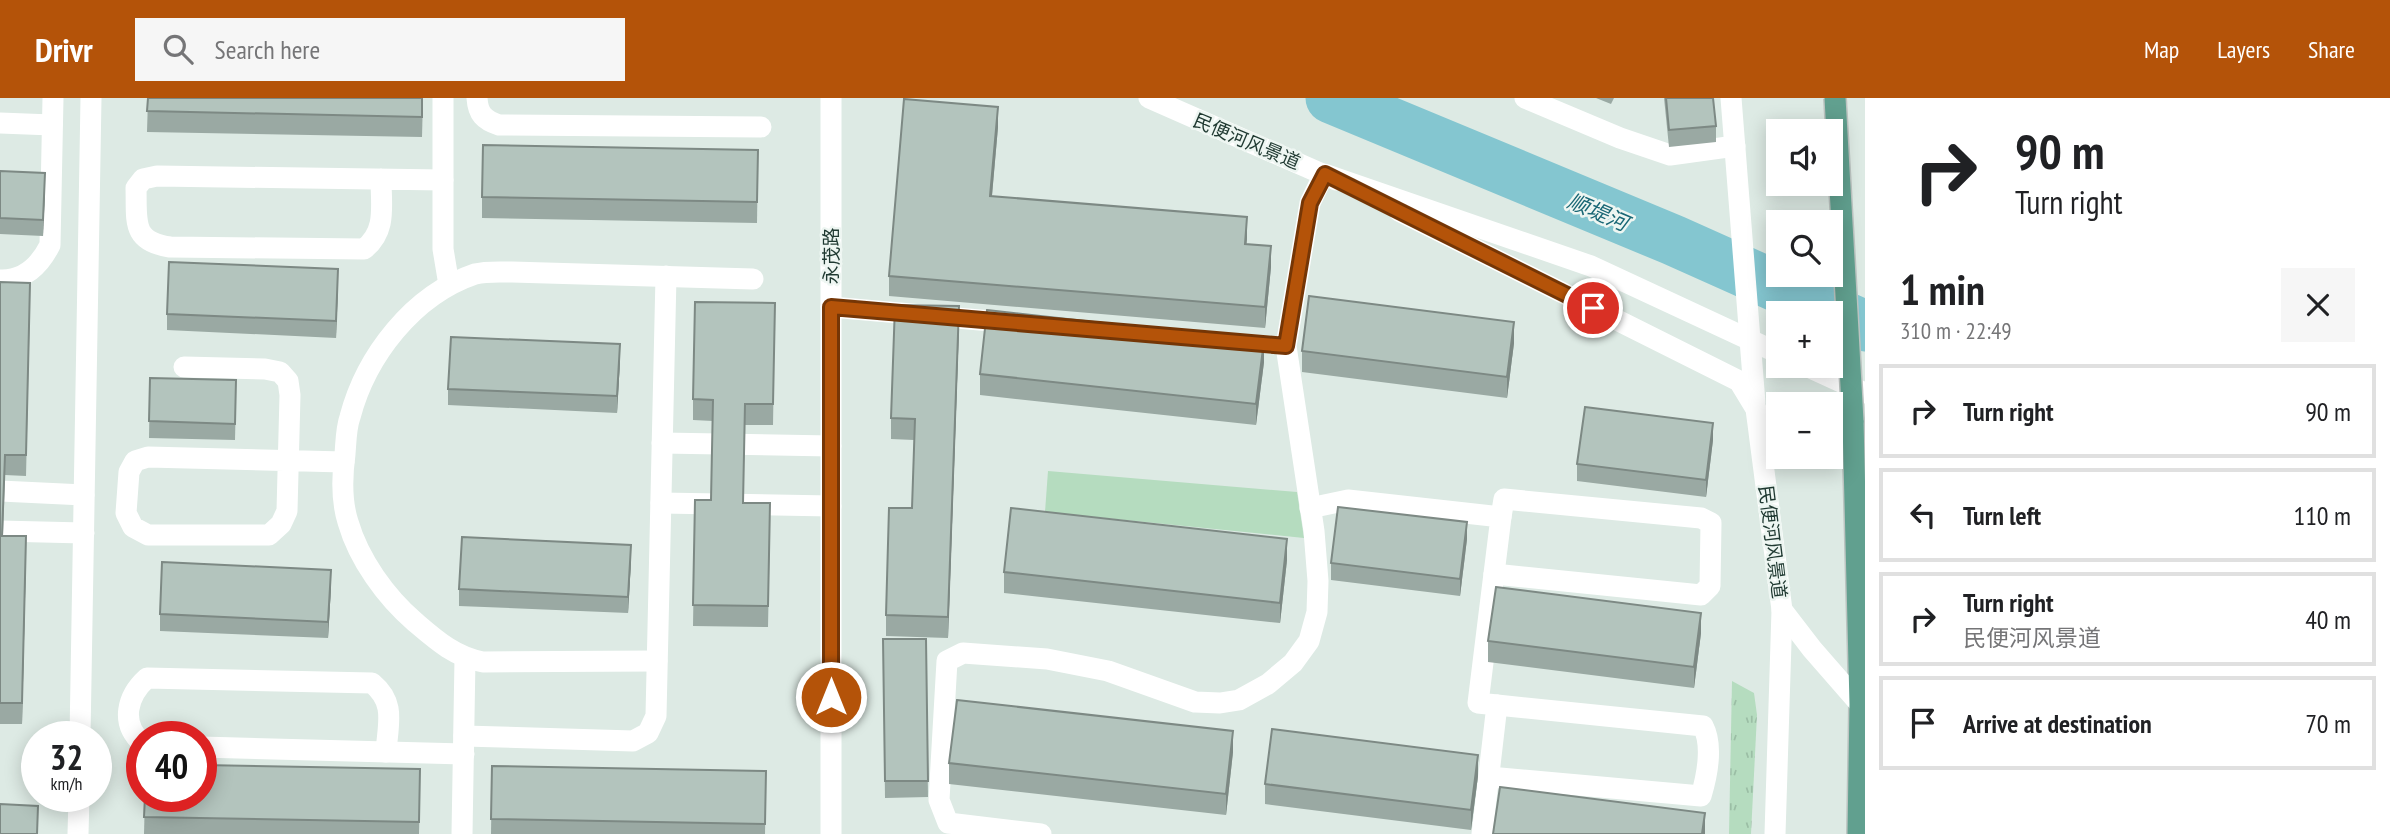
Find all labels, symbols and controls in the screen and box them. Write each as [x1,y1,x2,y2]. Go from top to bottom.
search box [135,18,625,81]
text: Drivr [35,28,93,71]
icon: search [159,30,197,68]
text: Search here [215,33,320,66]
text: Map [2144,34,2179,65]
text: Layers [2217,34,2270,65]
text: Share [2308,34,2355,65]
street label: 民便河风景道 [1190,108,1304,174]
map controls [1766,119,1843,469]
button: sound [1766,119,1843,196]
text: 90 m [2015,119,2104,183]
icon: right [1900,126,1991,217]
text: Turn right [2015,181,2123,223]
water label: 顺堤河 [1564,187,1636,238]
button: search [1766,210,1843,287]
street label: 永茂路 [819,227,843,285]
text: 1 min [1900,262,1985,317]
button: close [2281,268,2355,342]
pin [1563,278,1623,338]
icon: arrive [1574,289,1612,327]
button: + [1766,301,1843,378]
text: 310 m · 22:49 [1900,316,2012,345]
button: − [1766,392,1843,469]
icon: right [1904,392,1942,430]
text: Turn right [1963,395,2054,428]
text: 90 m [2305,395,2351,428]
street label: 民便河风景道 [1754,484,1792,600]
icon: left [1904,496,1942,534]
text: Turn left [1963,499,2041,532]
text: 110 m [2293,499,2351,532]
text: Turn right [1963,586,2054,619]
icon: right [1904,600,1942,638]
text: 40 m [2305,603,2351,636]
text: 民便河风景道 [1963,623,2101,652]
position arrow [794,660,868,734]
icon: arrive [1904,704,1942,742]
text: Arrive at destination [1963,707,2152,740]
text: 70 m [2305,707,2351,740]
speed limit sign: 40 [126,721,217,812]
text: 32 [50,734,83,780]
text: km/h [51,772,82,795]

